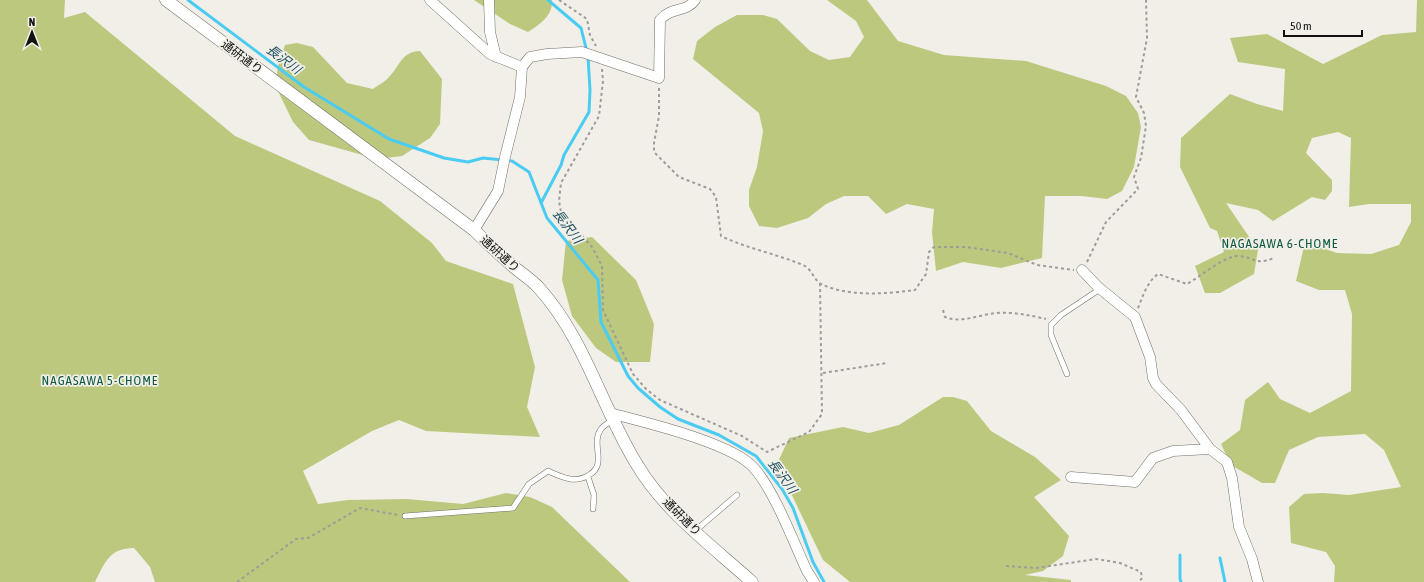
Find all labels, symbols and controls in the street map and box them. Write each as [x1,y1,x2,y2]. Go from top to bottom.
north arrow [12,12,52,52]
scale bar [1284,12,1362,38]
text: N [29,16,35,28]
text: 50 m [1290,19,1312,33]
street label: 通研通り [219,37,265,77]
water label: 長沢川 [264,42,305,78]
water label: 長沢川 [550,206,587,248]
street label: 通研通り [477,233,523,275]
district label: NAGASAWA 6-CHOME [1222,236,1338,251]
district label: NAGASAWA 5-CHOME [42,373,158,388]
water label: 長沢川 [765,456,801,498]
street label: 通研通り [660,495,704,539]

